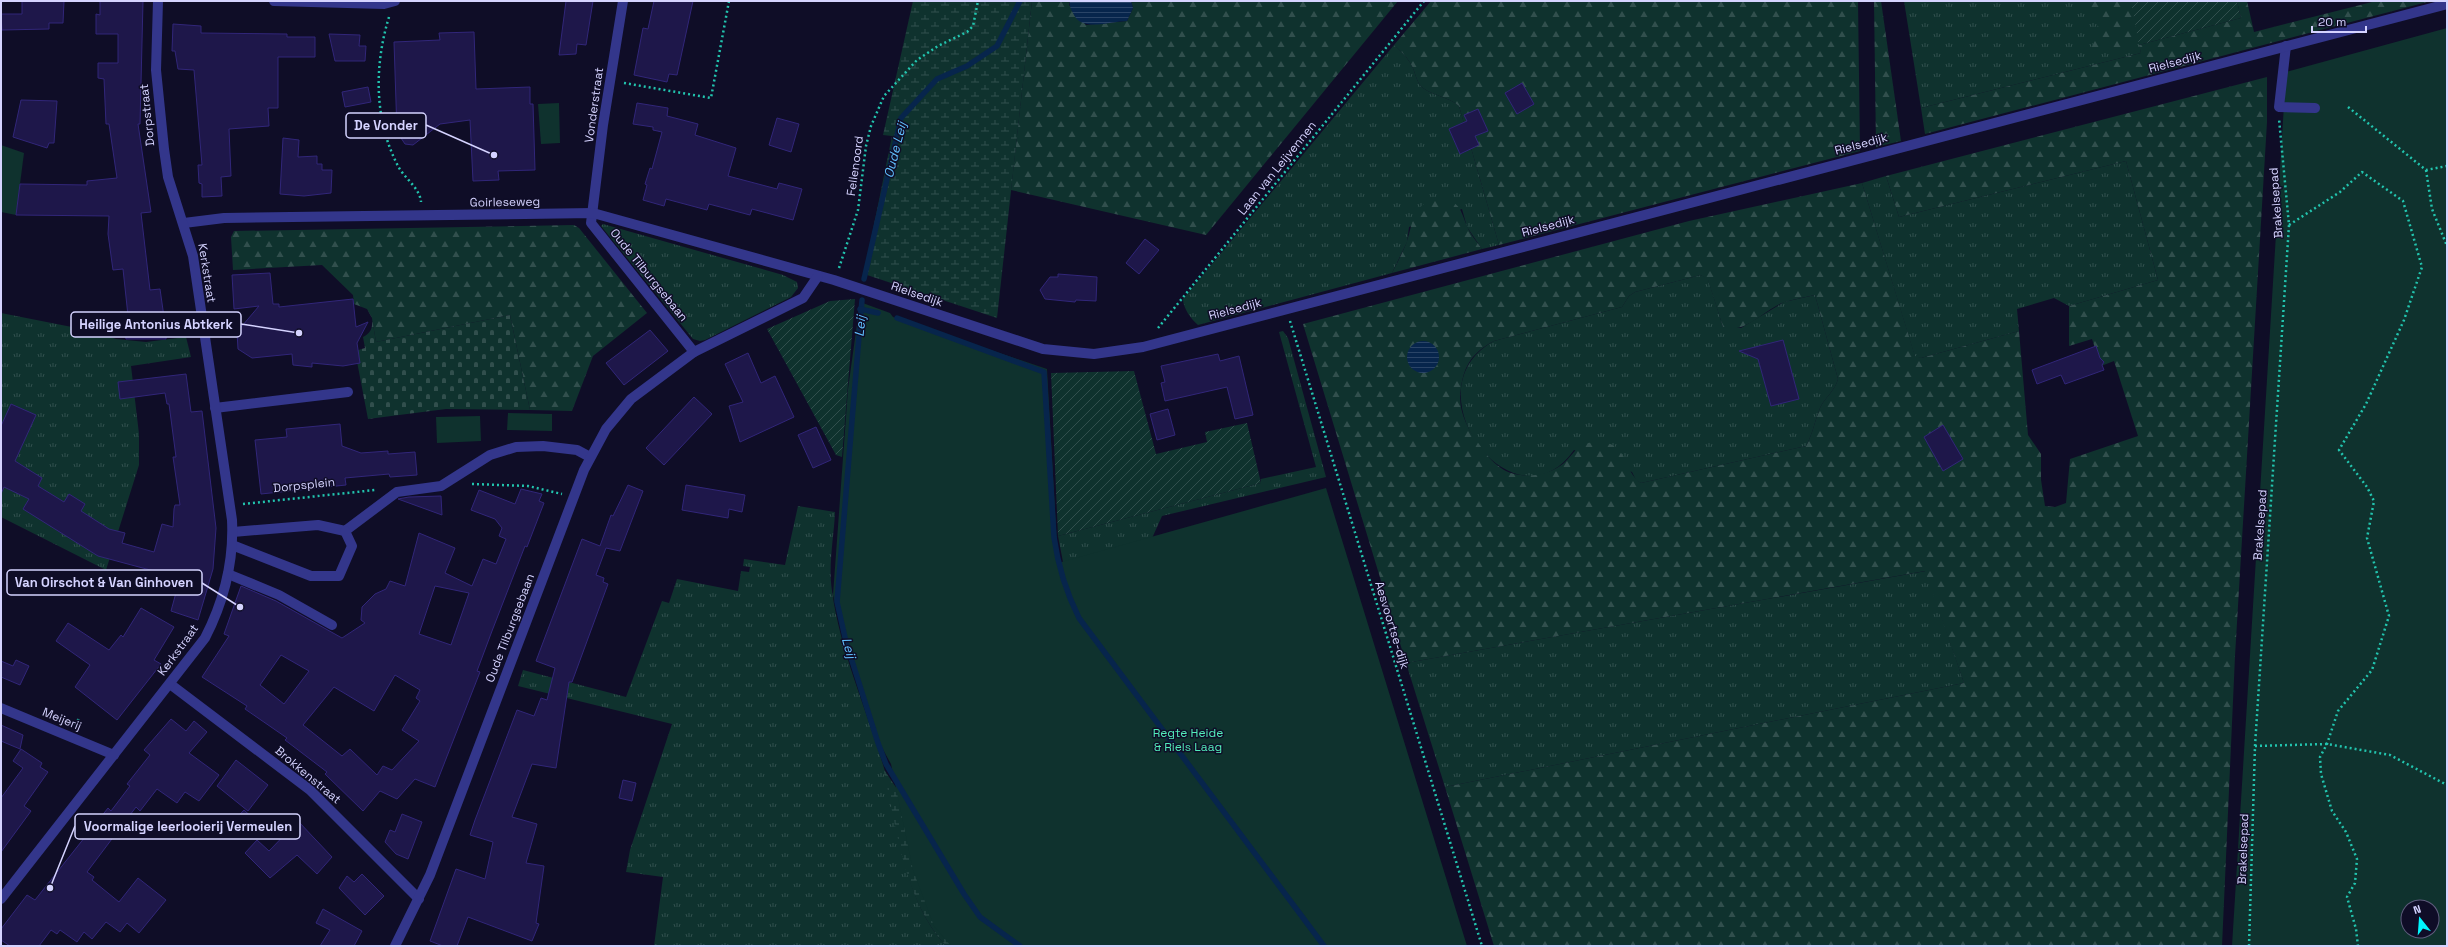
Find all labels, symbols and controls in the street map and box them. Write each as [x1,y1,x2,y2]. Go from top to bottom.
scale bar [2312,8,2366,34]
text: 20 m [2318,14,2346,30]
street label: Rielsedijk [2147,47,2204,77]
street label: Vonderstraat [581,66,607,144]
street label: Dorpstraat [136,83,158,147]
callout: De Vonder [346,113,426,138]
text: De Vonder [354,117,418,134]
water label: Oude Leij [880,118,911,180]
street label: Laan van Leijvennen [1234,118,1320,218]
street label: Rielsedijk [1833,129,1890,159]
street label: Fellenoord [843,135,867,197]
street label: Brakelsepad [2266,167,2286,239]
street label: Goirleseweg [470,193,540,211]
street label: Rielsedijk [1520,211,1577,241]
street label: Oude Tilburgsebaan [607,225,691,325]
street label: Kerkstraat [194,242,220,304]
street label: Rielsedijk [889,278,946,311]
street label: Rielsedijk [1207,294,1264,324]
callout: Heilige Antonius Abtkerk [71,312,241,337]
water label: Leij [851,313,870,337]
text: Heilige Antonius Abtkerk [79,316,233,333]
street label: Dorpsplein [272,474,336,496]
street label: Brakelsepad [2250,489,2270,561]
callout: Van Oirschot & Van Ginhoven [7,570,202,595]
street label: Oude Tilburgsebaan [482,571,538,685]
text: Van Oirschot & Van Ginhoven [15,574,193,591]
street label: Aesvoortse-dijk [1371,579,1413,671]
street label: Kerkstraat [154,621,202,679]
water label: Leij [838,635,861,662]
street label: Meijerij [40,704,84,734]
park label: Regte Heide & Riels Laag [1153,725,1223,755]
street label: Brokkenstraat [272,743,344,807]
street label: Brakelsepad [2234,813,2252,885]
callout: Voormalige leerlooierij Vermeulen [75,814,300,839]
text: Voormalige leerlooierij Vermeulen [84,818,292,835]
north arrow [2400,899,2440,939]
text: N [2412,902,2423,917]

